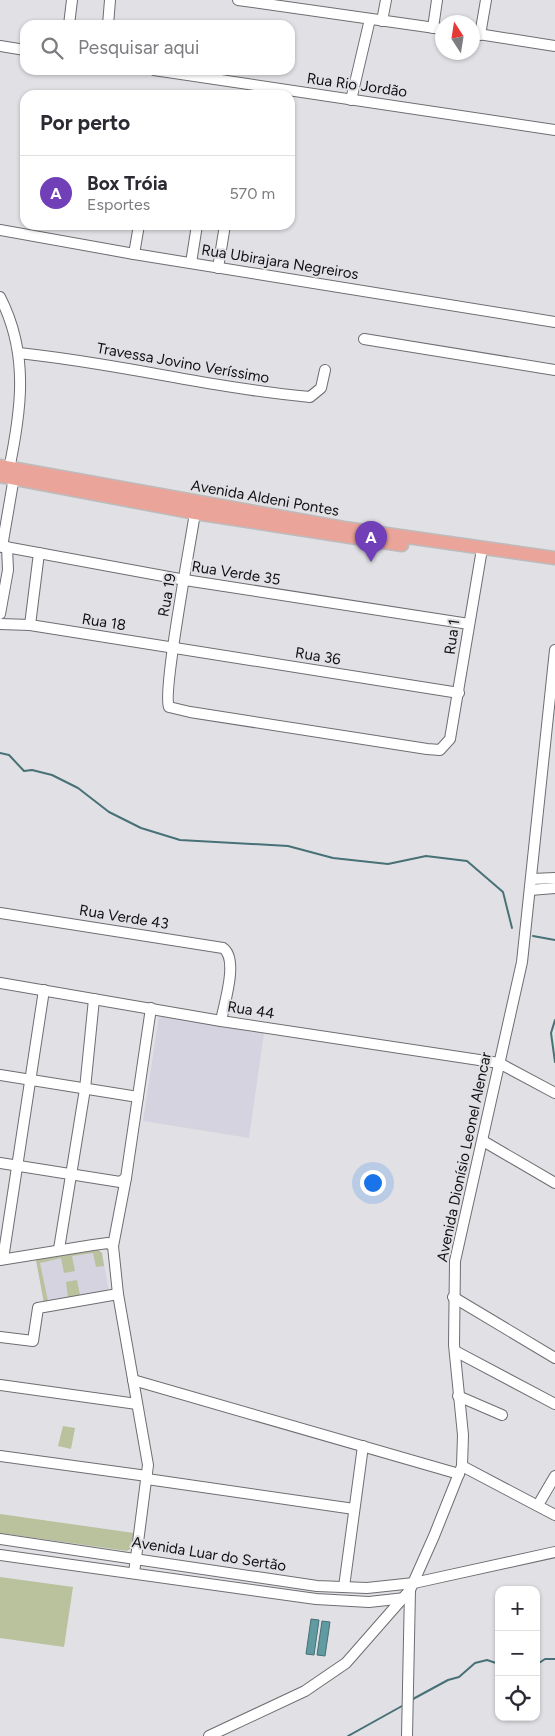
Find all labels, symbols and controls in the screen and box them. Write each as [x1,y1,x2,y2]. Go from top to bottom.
north arrow [435,15,480,60]
search box [20,20,295,75]
icon: search [38,34,66,62]
text: Pesquisar aqui [78,36,199,59]
street label: Rua Rio Jordão [306,69,409,101]
text: Por perto [40,110,130,135]
text: Box Tróia [87,172,168,195]
text: A [50,184,62,203]
text: 570 m [229,184,275,203]
text: Esportes [87,195,150,214]
street label: Rua Ubirajara Negreiros [200,241,360,283]
street label: Travessa Jovino Veríssimo [95,339,271,387]
street label: Avenida Aldeni Pontes [189,476,341,520]
pin: A [355,521,387,562]
street label: Rua Verde 35 [190,557,282,589]
street label: Rua 19 [154,572,180,618]
street label: Rua 18 [81,610,127,634]
street label: Rua 1 [441,618,463,656]
street label: Rua 36 [294,644,343,669]
street label: Rua Verde 43 [78,901,170,933]
street label: Rua 44 [226,997,276,1023]
street label: Avenida Dionísio Leonel Alencar [433,1050,495,1264]
your location [360,1170,386,1196]
street label: Avenida Luar do Sertão [131,1533,288,1575]
map controls [495,1586,540,1721]
button: + [495,1586,540,1631]
button: − [495,1631,540,1676]
button: locate [495,1676,540,1721]

